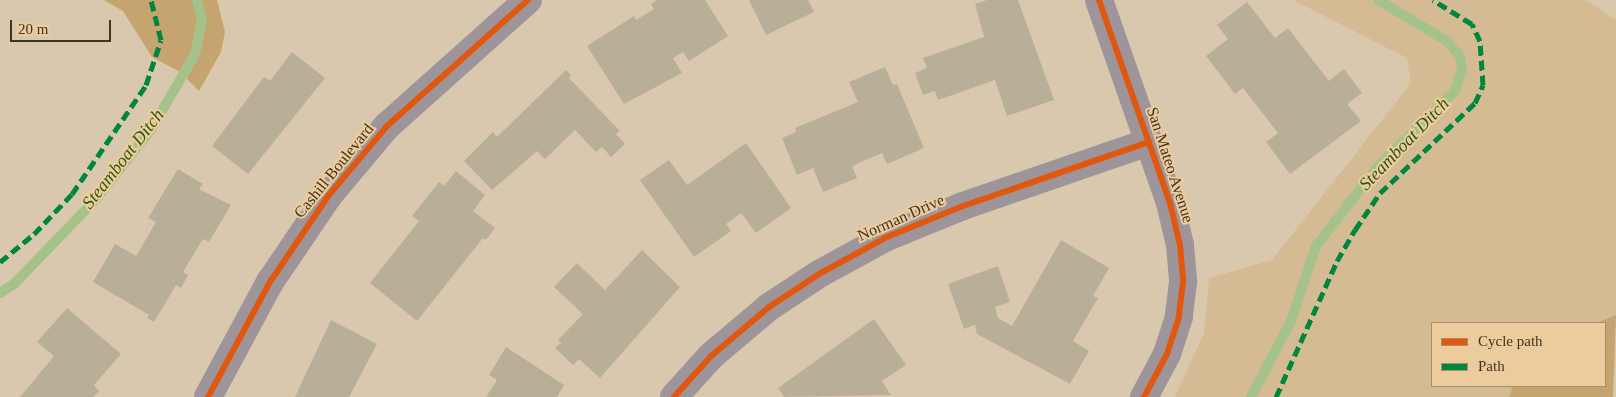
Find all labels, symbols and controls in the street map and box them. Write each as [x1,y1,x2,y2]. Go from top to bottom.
scale bar [12,10,114,42]
text: 20 m [18,21,48,37]
water label: Steamboat Ditch [1354,93,1454,195]
street label: San Mateo Avenue [1142,104,1198,226]
water label: Steamboat Ditch [77,105,169,213]
street label: Cashill Boulevard [290,120,378,222]
street label: Norman Drive [855,190,947,246]
legend [1431,322,1606,387]
text: Cycle path [1478,333,1543,349]
text: Path [1478,358,1505,374]

